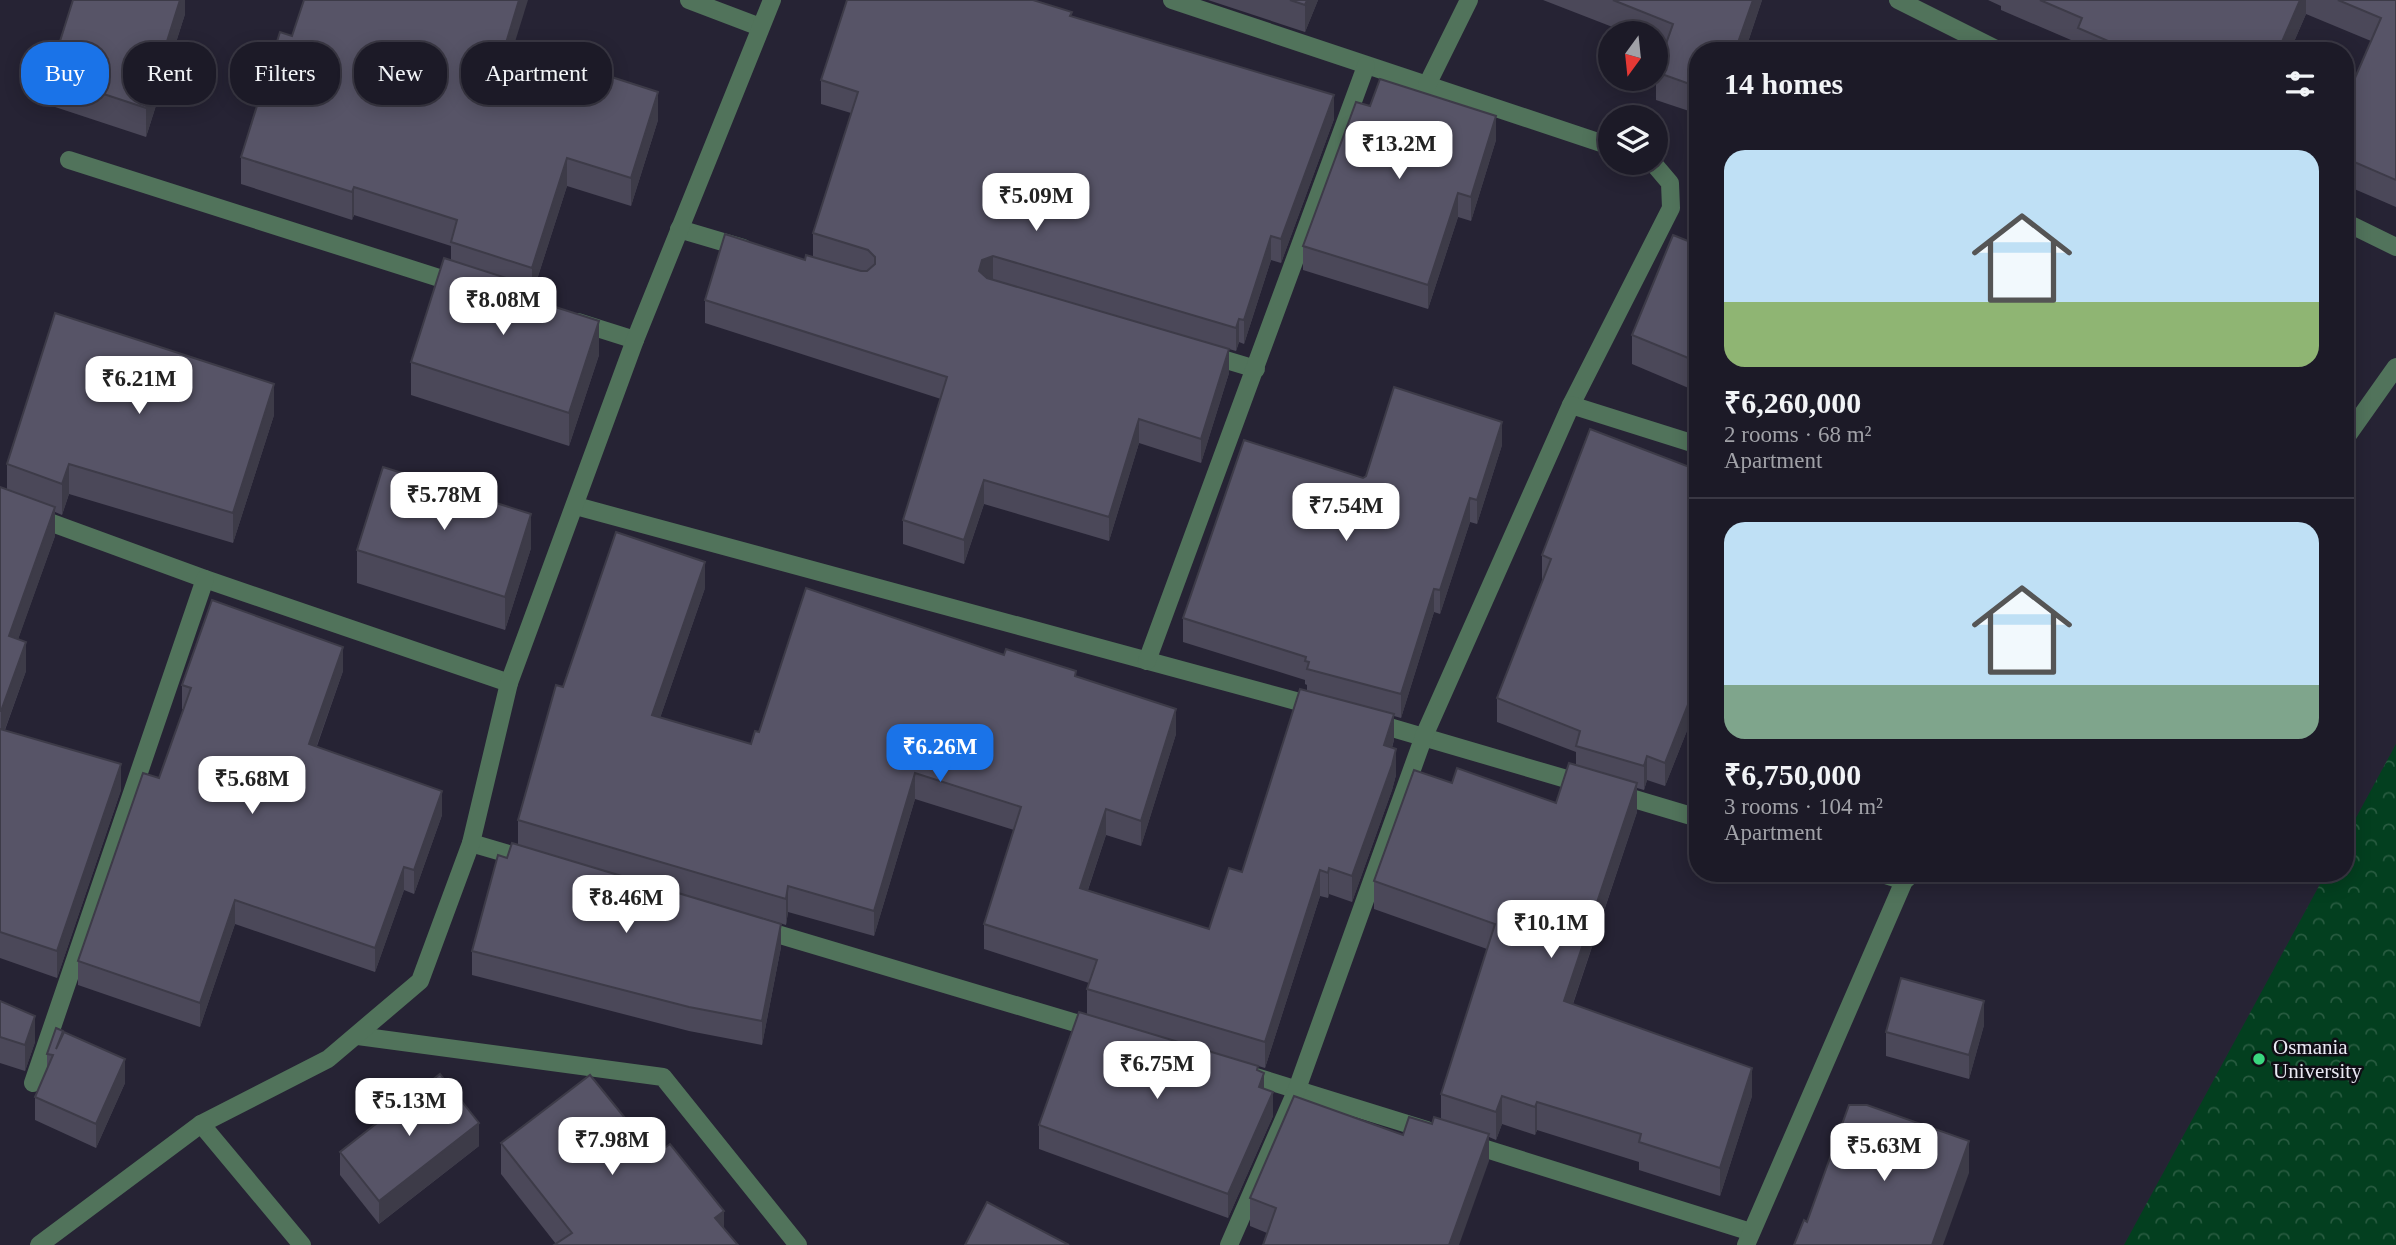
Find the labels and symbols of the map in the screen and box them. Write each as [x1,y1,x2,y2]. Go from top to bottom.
north arrow [1598,21,1668,91]
pin: ₹13.2M [1342,122,1456,181]
pin: ₹5.09M [979,174,1093,233]
pin: ₹8.08M [446,278,560,337]
pin: ₹6.21M [82,356,196,416]
pin: ₹5.78M [387,472,501,532]
pin: ₹7.54M [1289,484,1403,543]
pin: ₹6.26M [883,724,997,784]
pin: ₹5.68M [195,756,309,816]
pin: ₹8.46M [569,876,683,935]
pin: ₹10.1M [1494,900,1608,960]
place label: Osmania University [2273,1035,2362,1083]
pin: ₹6.75M [1100,1042,1214,1101]
marker: Osmania University [2251,1051,2267,1067]
pin: ₹5.13M [352,1078,466,1138]
pin: ₹7.98M [555,1118,669,1177]
pin: ₹5.63M [1827,1124,1941,1183]

